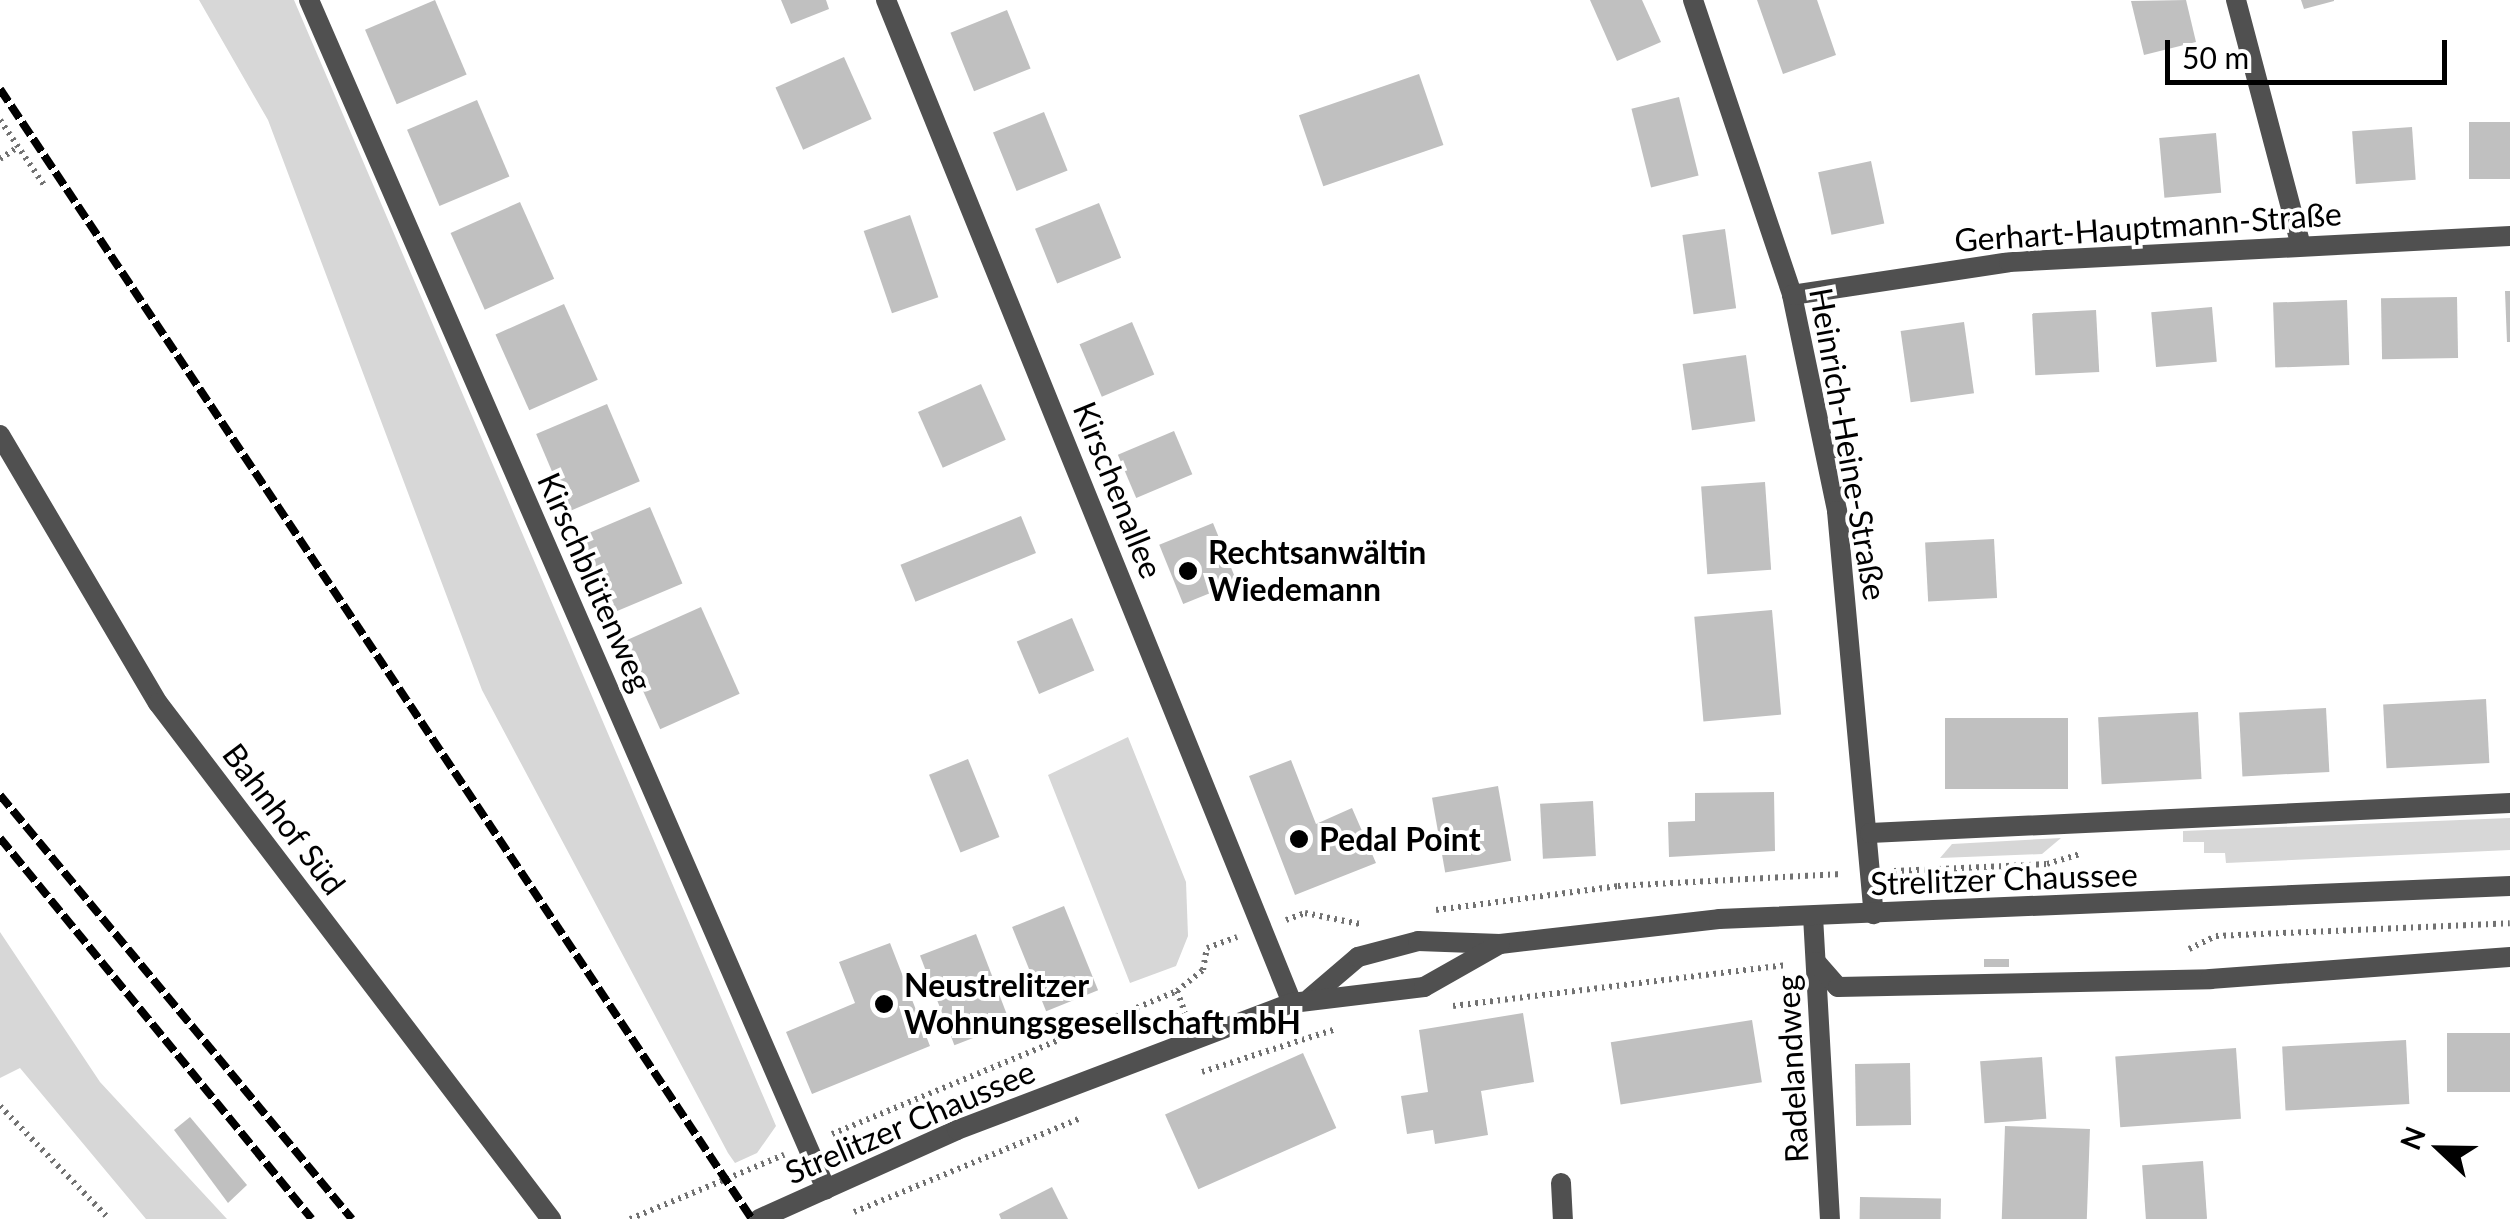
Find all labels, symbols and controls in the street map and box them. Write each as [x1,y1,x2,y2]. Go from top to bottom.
scale bar [2170,20,2452,82]
text: 50 m [2182,39,2249,75]
street label: Gerhart-Hauptmann-Straße [1953,194,2343,260]
street label: Heinrich-Heine-Straße [1802,285,1894,603]
street label: Kirschenallee [1065,396,1171,584]
street label: Kirschblütenweg [530,467,660,697]
place label: Rechtsanwältin Wiedemann [1208,534,1426,609]
marker: Rechtsanwältin Wiedemann [1177,560,1199,582]
street label: Bahnhof Süd [215,736,353,902]
place label: Pedal Point [1319,820,1481,858]
marker: Pedal Point [1288,828,1310,850]
street label: Strelitzer Chaussee [1869,855,2139,903]
place label: Neustrelitzer Wohnungsgesellschaft mbH [904,967,1301,1042]
street label: Radelandweg [1768,974,1816,1164]
marker: Neustrelitzer Wohnungsgesellschaft mbH [873,993,895,1015]
street label: Strelitzer Chaussee [779,1052,1041,1192]
north arrow [2390,1099,2490,1199]
text: N [2392,1121,2432,1154]

